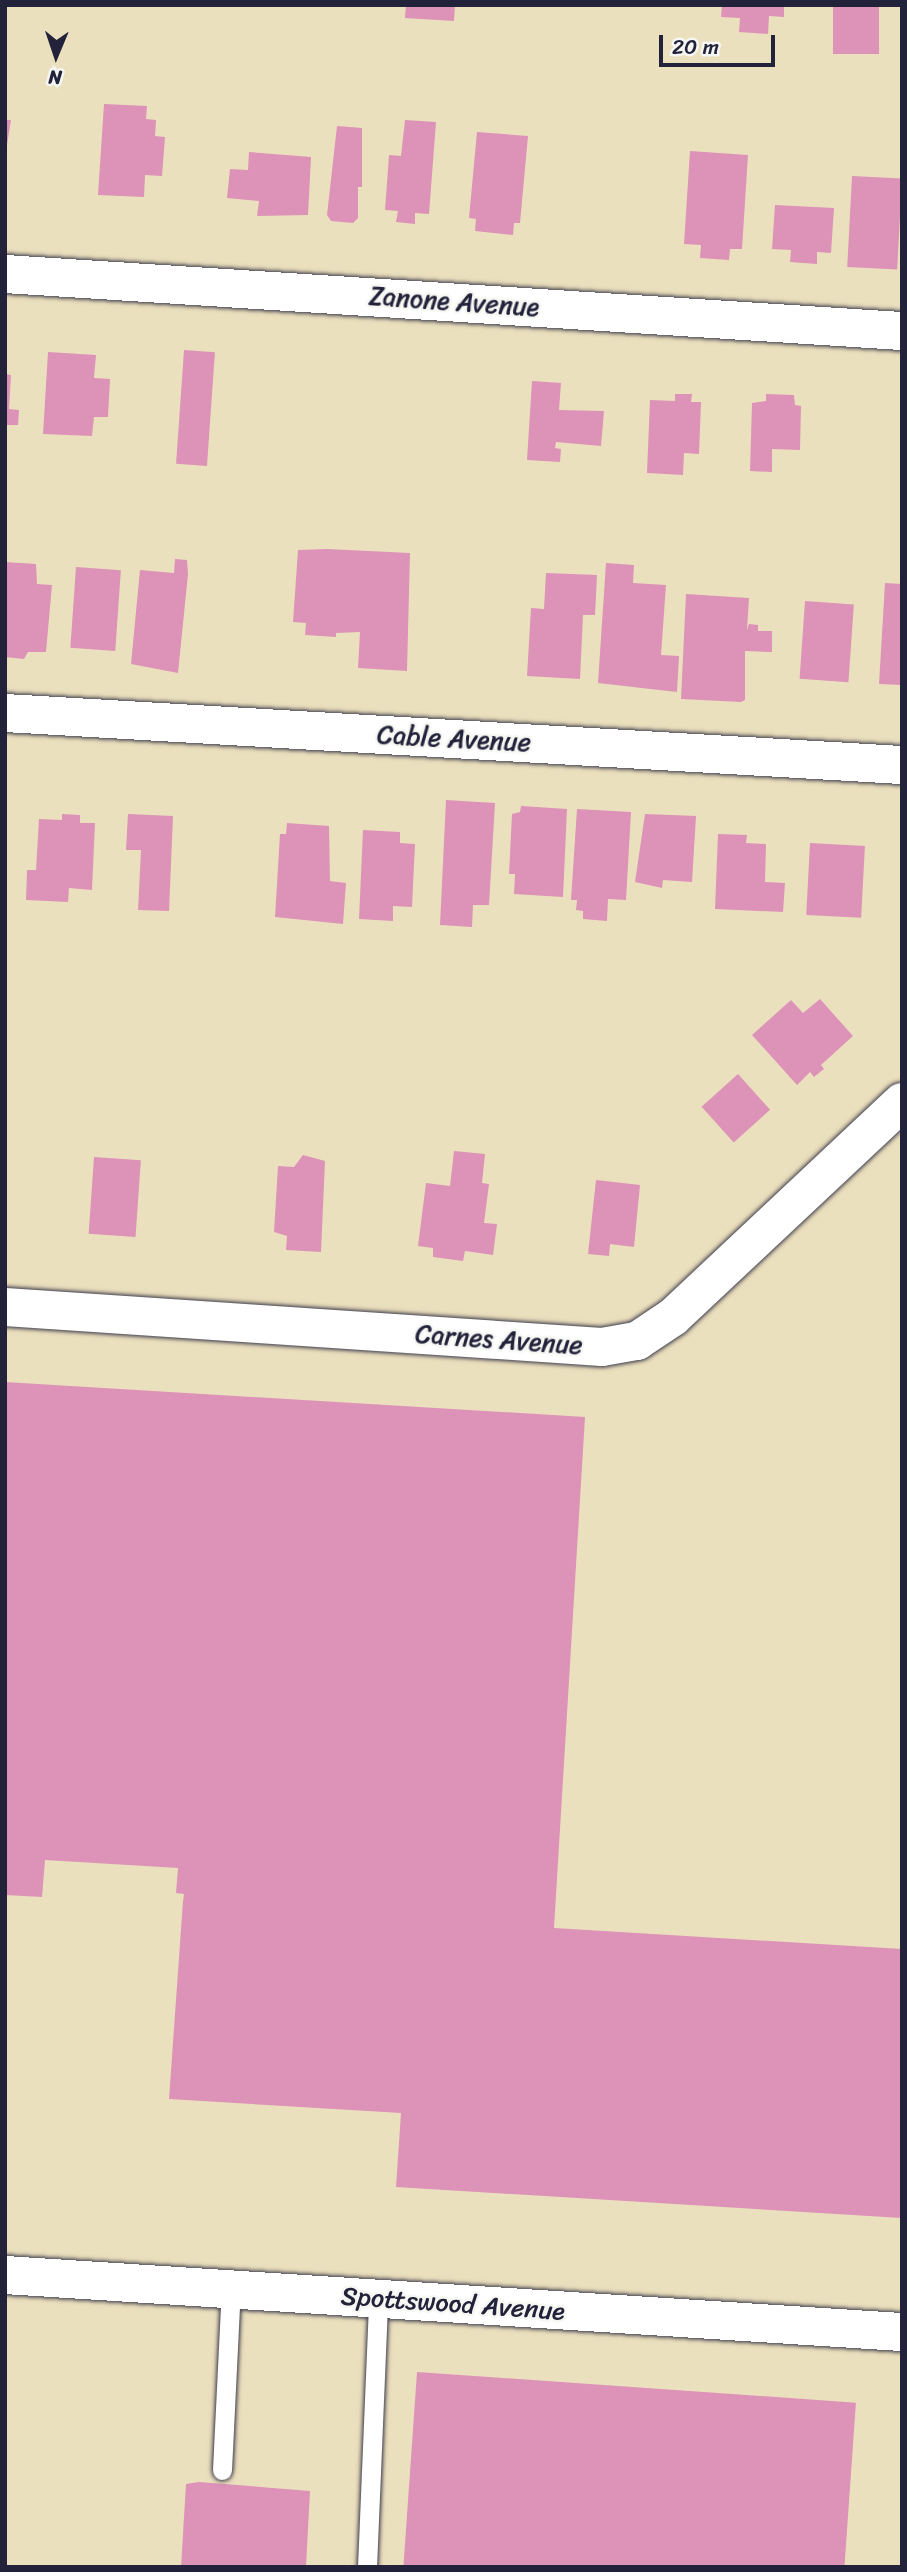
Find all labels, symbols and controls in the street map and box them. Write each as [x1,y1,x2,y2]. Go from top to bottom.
north arrow [21,21,91,91]
scale bar [662,21,778,65]
text: 20 m [672,28,719,66]
text: N [48,61,62,94]
street label: Zanone Avenue [368,280,540,324]
street label: Cable Avenue [376,719,532,759]
street label: Carnes Avenue [414,1319,584,1361]
street label: Spottswood Avenue [340,2281,566,2327]

